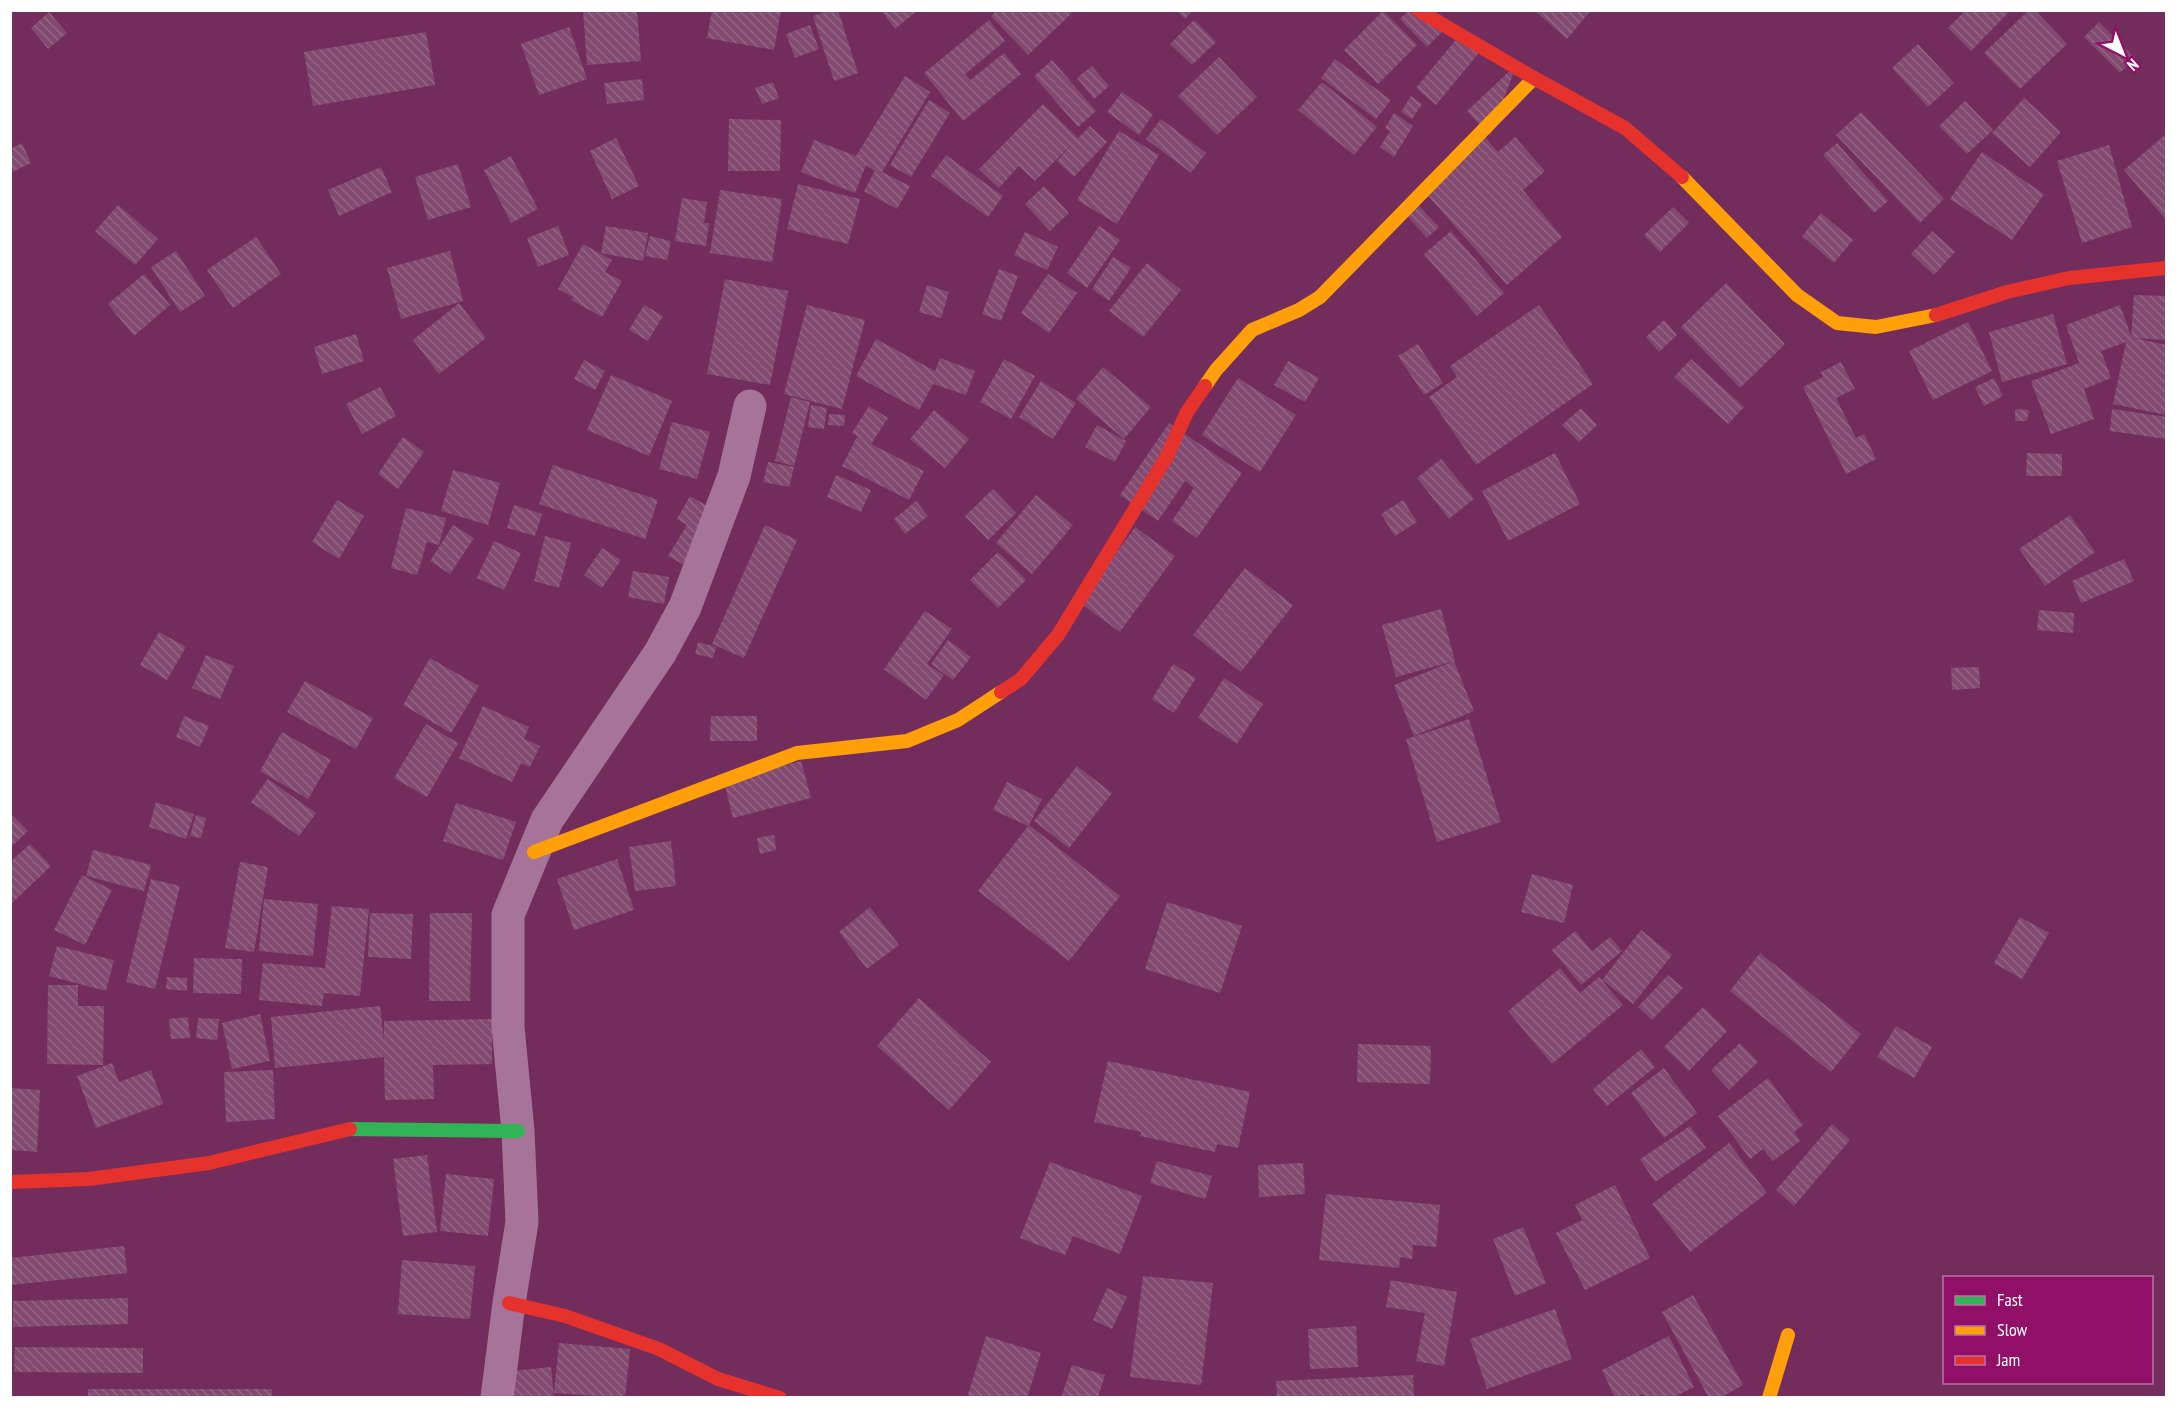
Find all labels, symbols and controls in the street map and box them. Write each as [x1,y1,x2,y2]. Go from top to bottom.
north arrow [2093,24,2153,84]
text: N [2123,55,2143,75]
legend [1943,1276,2153,1384]
text: Fast [1997,1288,2023,1311]
text: Slow [1997,1318,2028,1341]
text: Jam [1996,1348,2020,1371]

